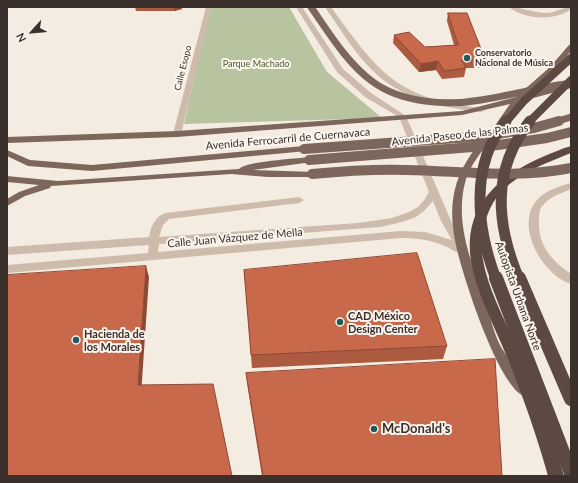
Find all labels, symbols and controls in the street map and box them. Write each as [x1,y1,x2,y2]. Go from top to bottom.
north arrow [12,12,52,52]
text: N [13,31,29,44]
street label: Calle Esopo [172,44,194,92]
place label: Conservatorio Nacional de Música [475,48,553,69]
marker: Conservatorio Nacional de Música [462,53,472,63]
park label: Parque Machado [223,59,289,69]
street label: Avenida Paseo de las Palmas [391,121,529,149]
street label: Avenida Ferrocarril de Cuernavaca [205,125,371,153]
street label: Calle Juan Vázquez de Mella [167,226,303,250]
street label: Autopista Urbana Norte [492,239,544,353]
place label: CAD México Design Center [348,309,418,335]
marker: CAD México Design Center [335,317,345,327]
place label: Hacienda de los Morales [84,327,145,353]
marker: Hacienda de los Morales [71,335,81,345]
place label: McDonald's [382,421,450,437]
marker: McDonald's [369,424,379,434]

